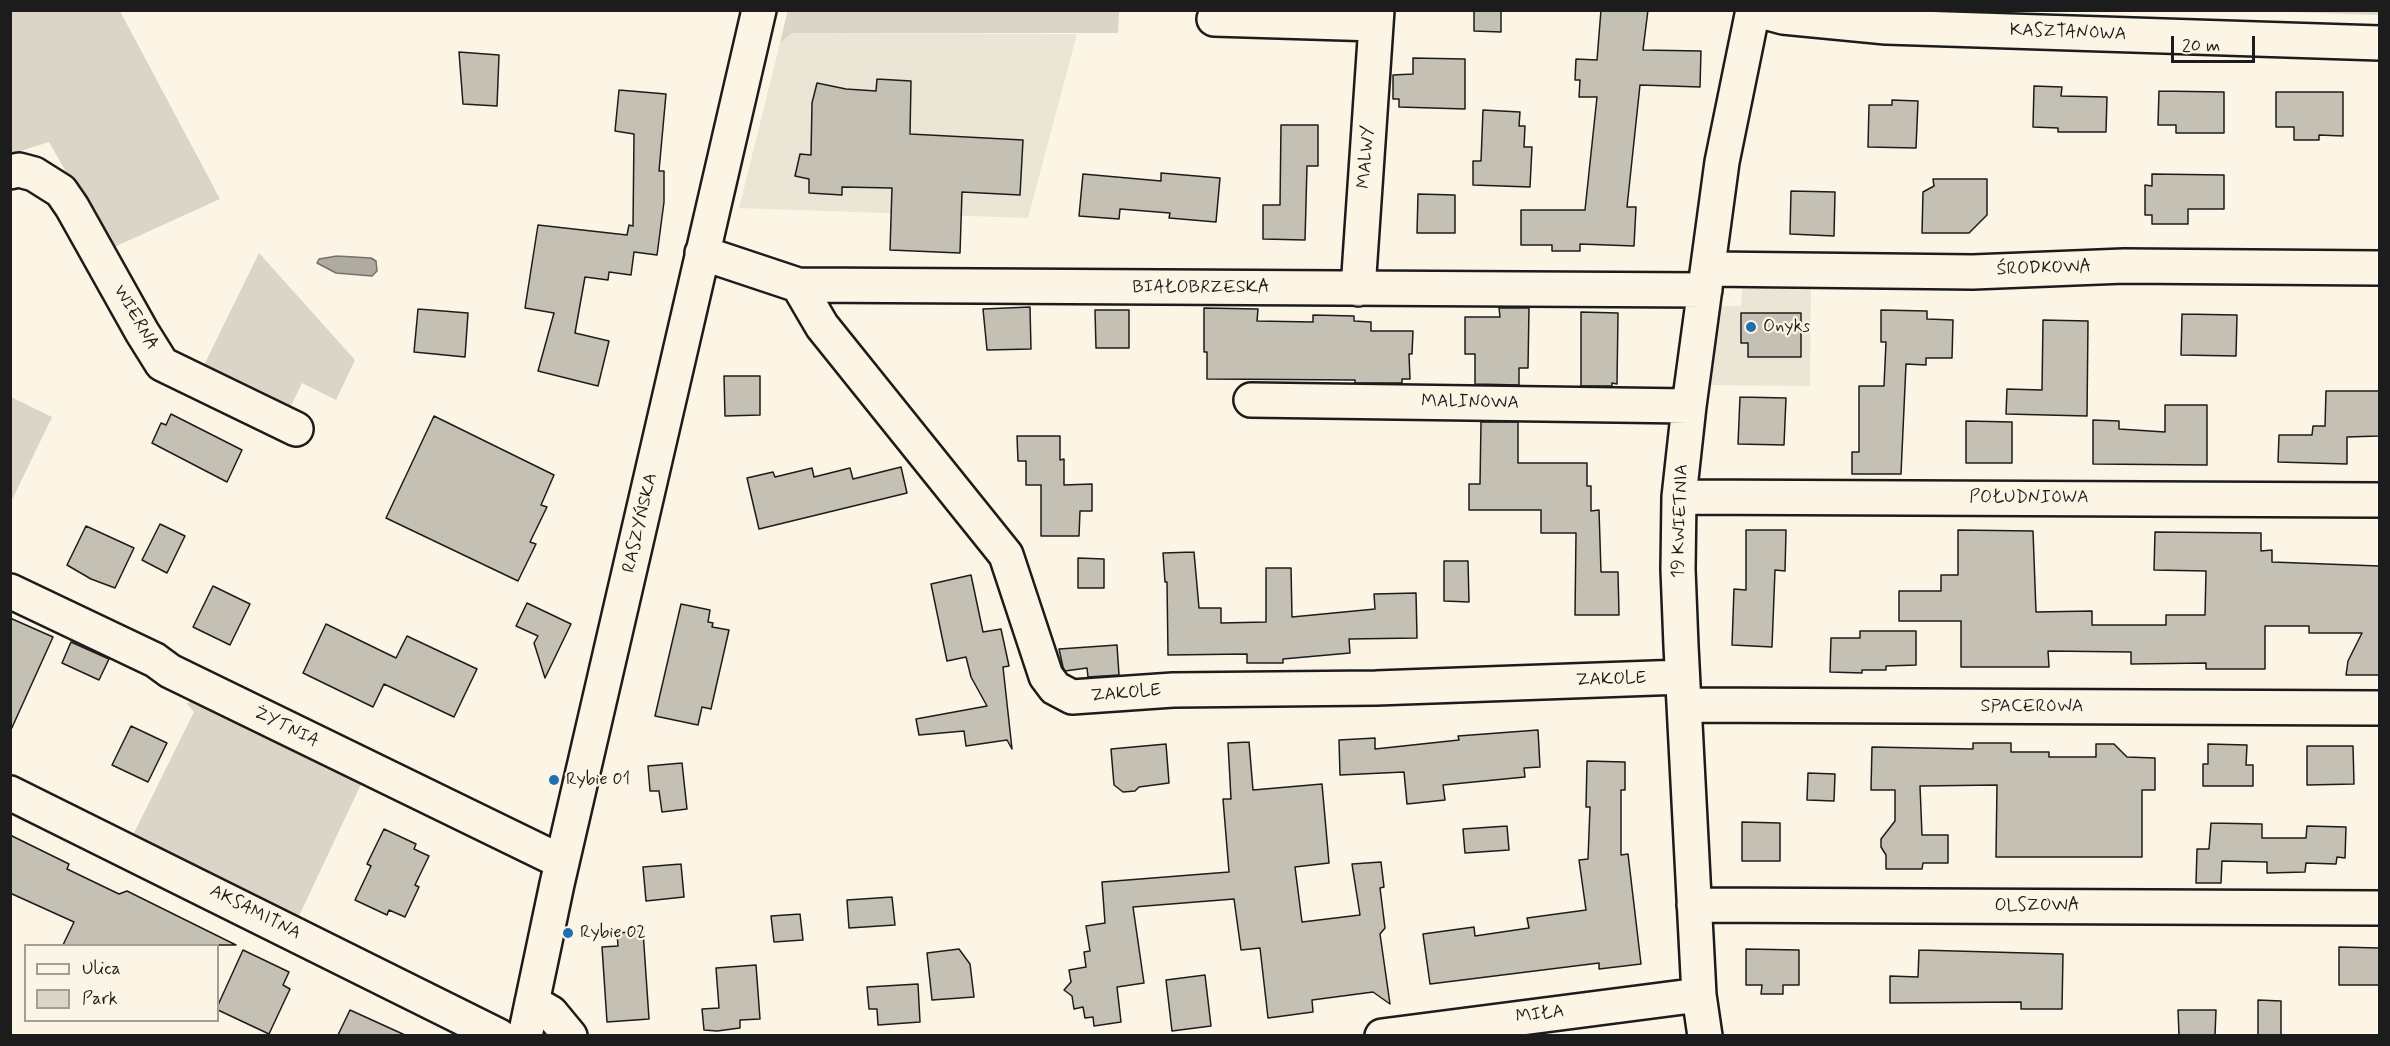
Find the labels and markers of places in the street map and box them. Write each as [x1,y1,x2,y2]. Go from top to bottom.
place label: Onyks [1763,316,1810,338]
marker: Onyks [1744,320,1758,334]
place label: Rybie 01 [566,769,630,791]
marker: Rybie 01 [547,773,561,787]
place label: Rybie 02 [580,922,646,944]
marker: Rybie 02 [561,926,575,940]

